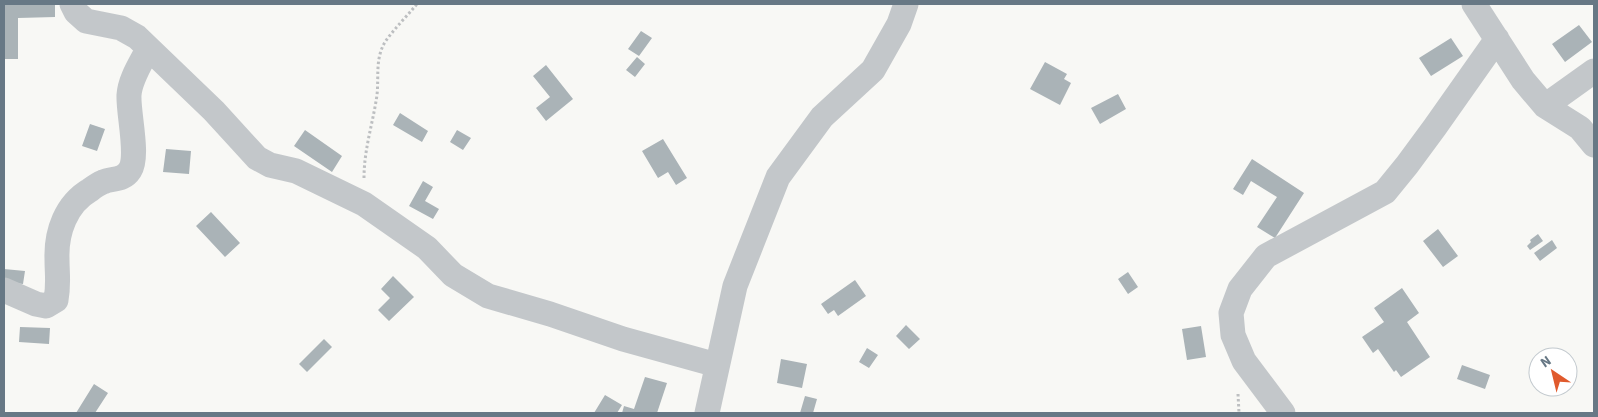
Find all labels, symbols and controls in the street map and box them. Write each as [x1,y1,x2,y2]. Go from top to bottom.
north arrow [1528,347,1578,397]
text: N [1537,351,1556,373]

